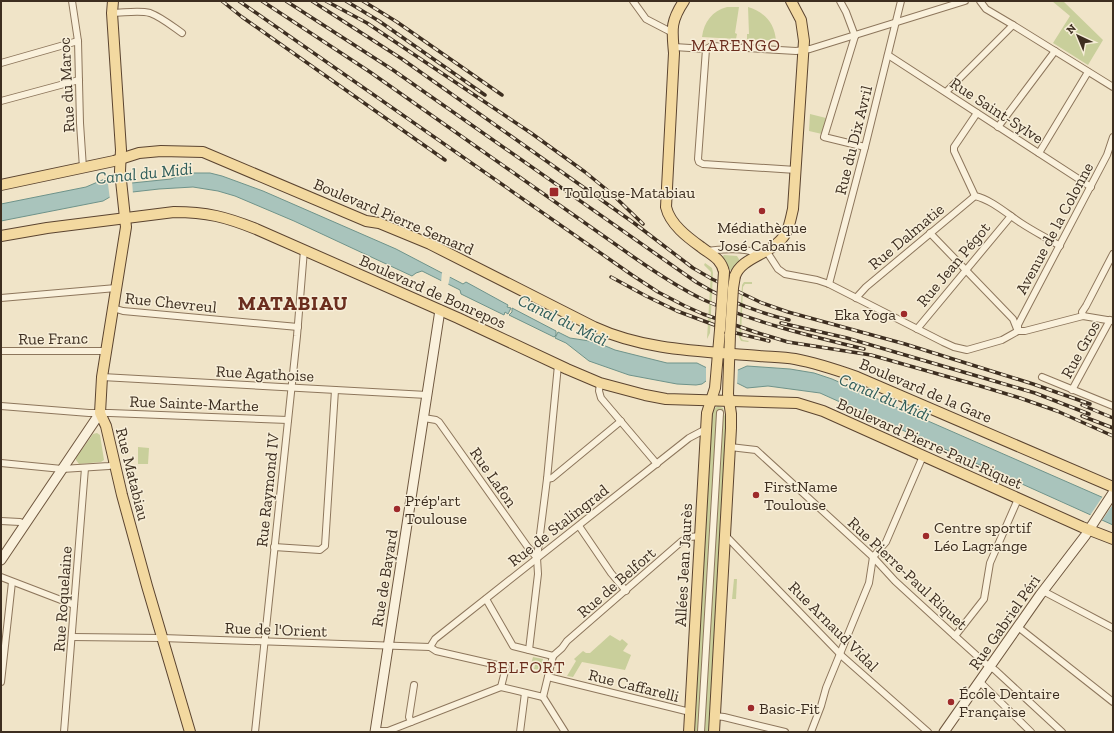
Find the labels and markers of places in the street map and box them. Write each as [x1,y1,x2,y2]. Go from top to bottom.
place label: Toulouse-Matabiau [563,183,695,202]
marker: Toulouse-Matabiau [548,186,560,198]
marker: Médiathèque José Cabanis [757,206,767,216]
place label: Médiathèque José Cabanis [717,218,807,255]
place label: Eka Yoga [834,305,896,324]
marker: Eka Yoga [899,309,909,319]
place label: FirstName Toulouse [764,477,838,514]
marker: FirstName Toulouse [751,490,761,500]
place label: Prép'art Toulouse [405,491,467,528]
marker: Prép'art Toulouse [392,504,402,514]
place label: Centre sportif Léo Lagrange [934,518,1033,555]
marker: Centre sportif Léo Lagrange [921,531,931,541]
place label: École Dentaire Française [959,684,1060,721]
marker: École Dentaire Française [946,697,956,707]
place label: Basic-Fit [759,699,820,718]
marker: Basic-Fit [746,703,756,713]

